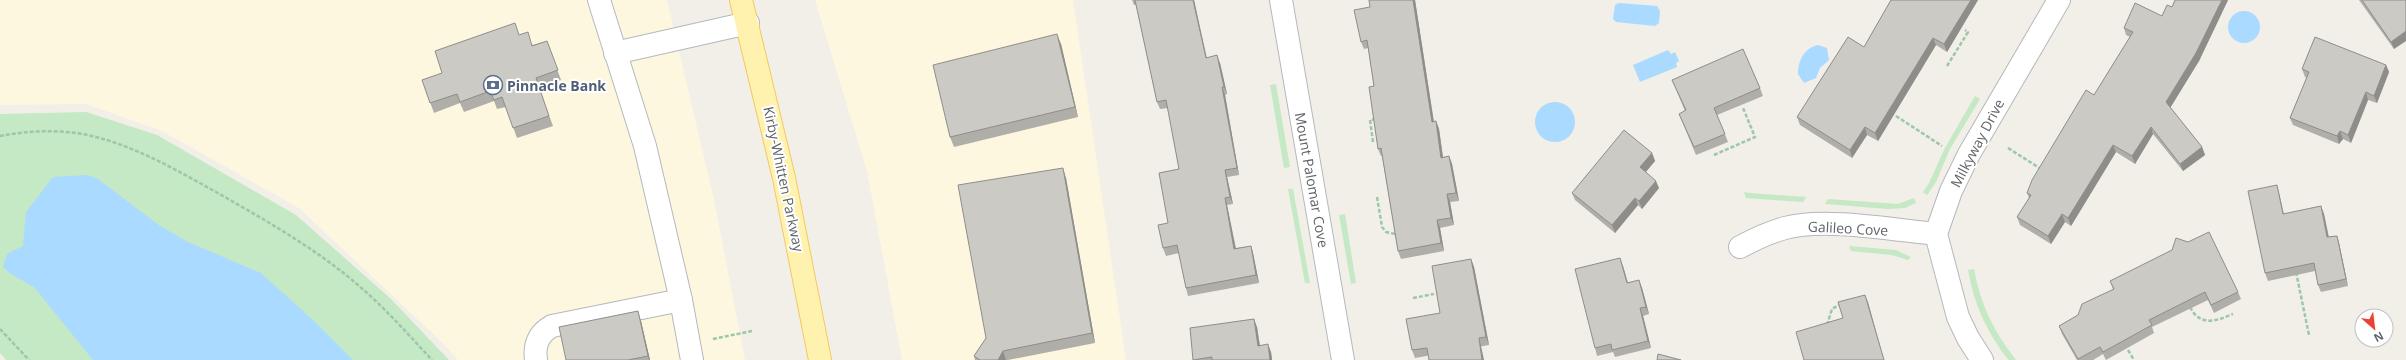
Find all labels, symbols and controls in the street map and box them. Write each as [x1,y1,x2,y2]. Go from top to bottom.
bank icon: Pinnacle Bank [482,74,504,96]
place label: Pinnacle Bank [507,76,606,95]
street label: Milkyway Drive [1946,95,2008,191]
street label: Kirby-Whitten Parkway [759,105,809,254]
street label: Mount Palomar Cove [1291,111,1333,249]
street label: Galileo Cove [1807,216,1889,240]
north arrow [2354,308,2394,348]
text: N [2371,329,2386,346]

